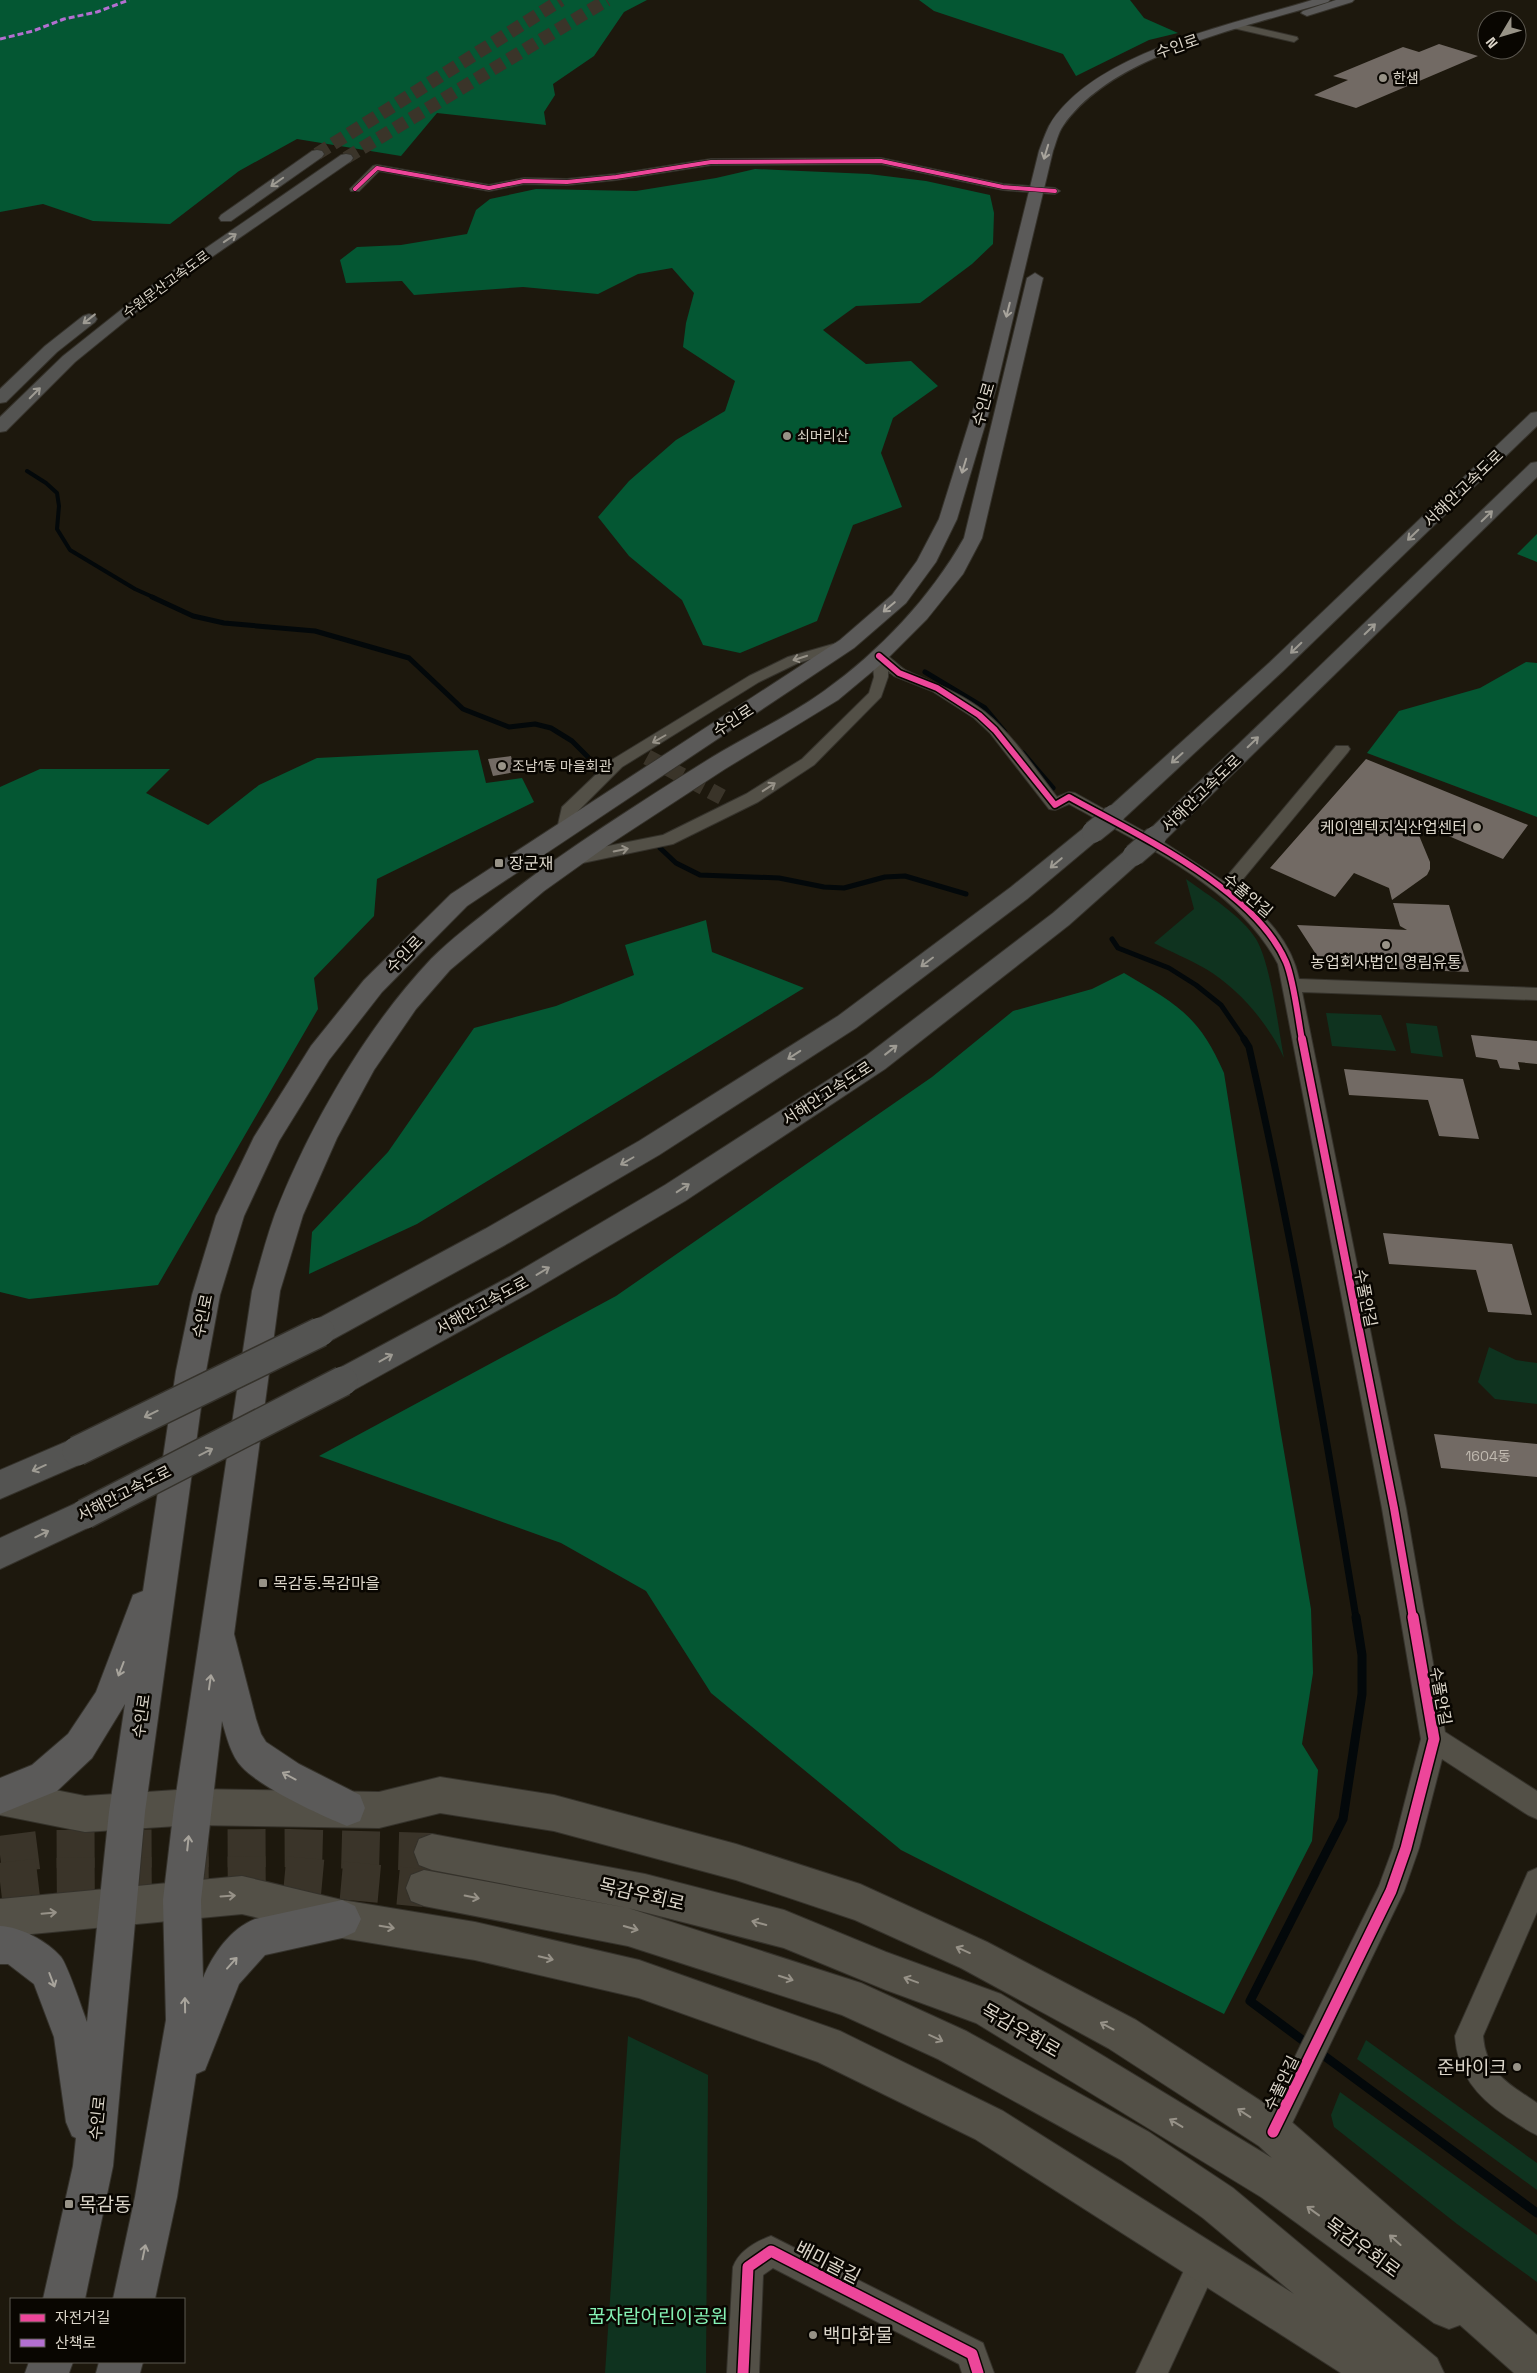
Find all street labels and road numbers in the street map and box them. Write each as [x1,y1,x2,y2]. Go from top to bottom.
street label: 수인로 [1153,29,1202,64]
street label: 수원문산고속도로 [119,246,213,322]
street label: 수인로 [967,380,1000,428]
street label: 서해안고속도로 [1419,445,1508,532]
street label: 수인로 [709,699,758,741]
street label: 서해안고속도로 [1157,750,1246,837]
street label: 수풀안길 [1218,868,1277,922]
street label: 수인로 [381,931,427,978]
street label: 서해안고속도로 [778,1056,876,1130]
street label: 수풀안길 [1350,1267,1381,1329]
street label: 서해안고속도로 [432,1271,533,1340]
street label: 수인로 [188,1292,217,1340]
street label: 서해안고속도로 [74,1461,175,1526]
street label: 수풀안길 [1425,1665,1456,1727]
street label: 수인로 [128,1692,155,1739]
street label: 목감우회로 [596,1872,687,1916]
street label: 목감우회로 [977,1998,1065,2063]
street label: 수풀안길 [1259,2052,1304,2114]
street label: 수인로 [85,2095,110,2141]
street label: 목감우회로 [1320,2212,1405,2283]
street label: 배미골길 [791,2235,865,2289]

